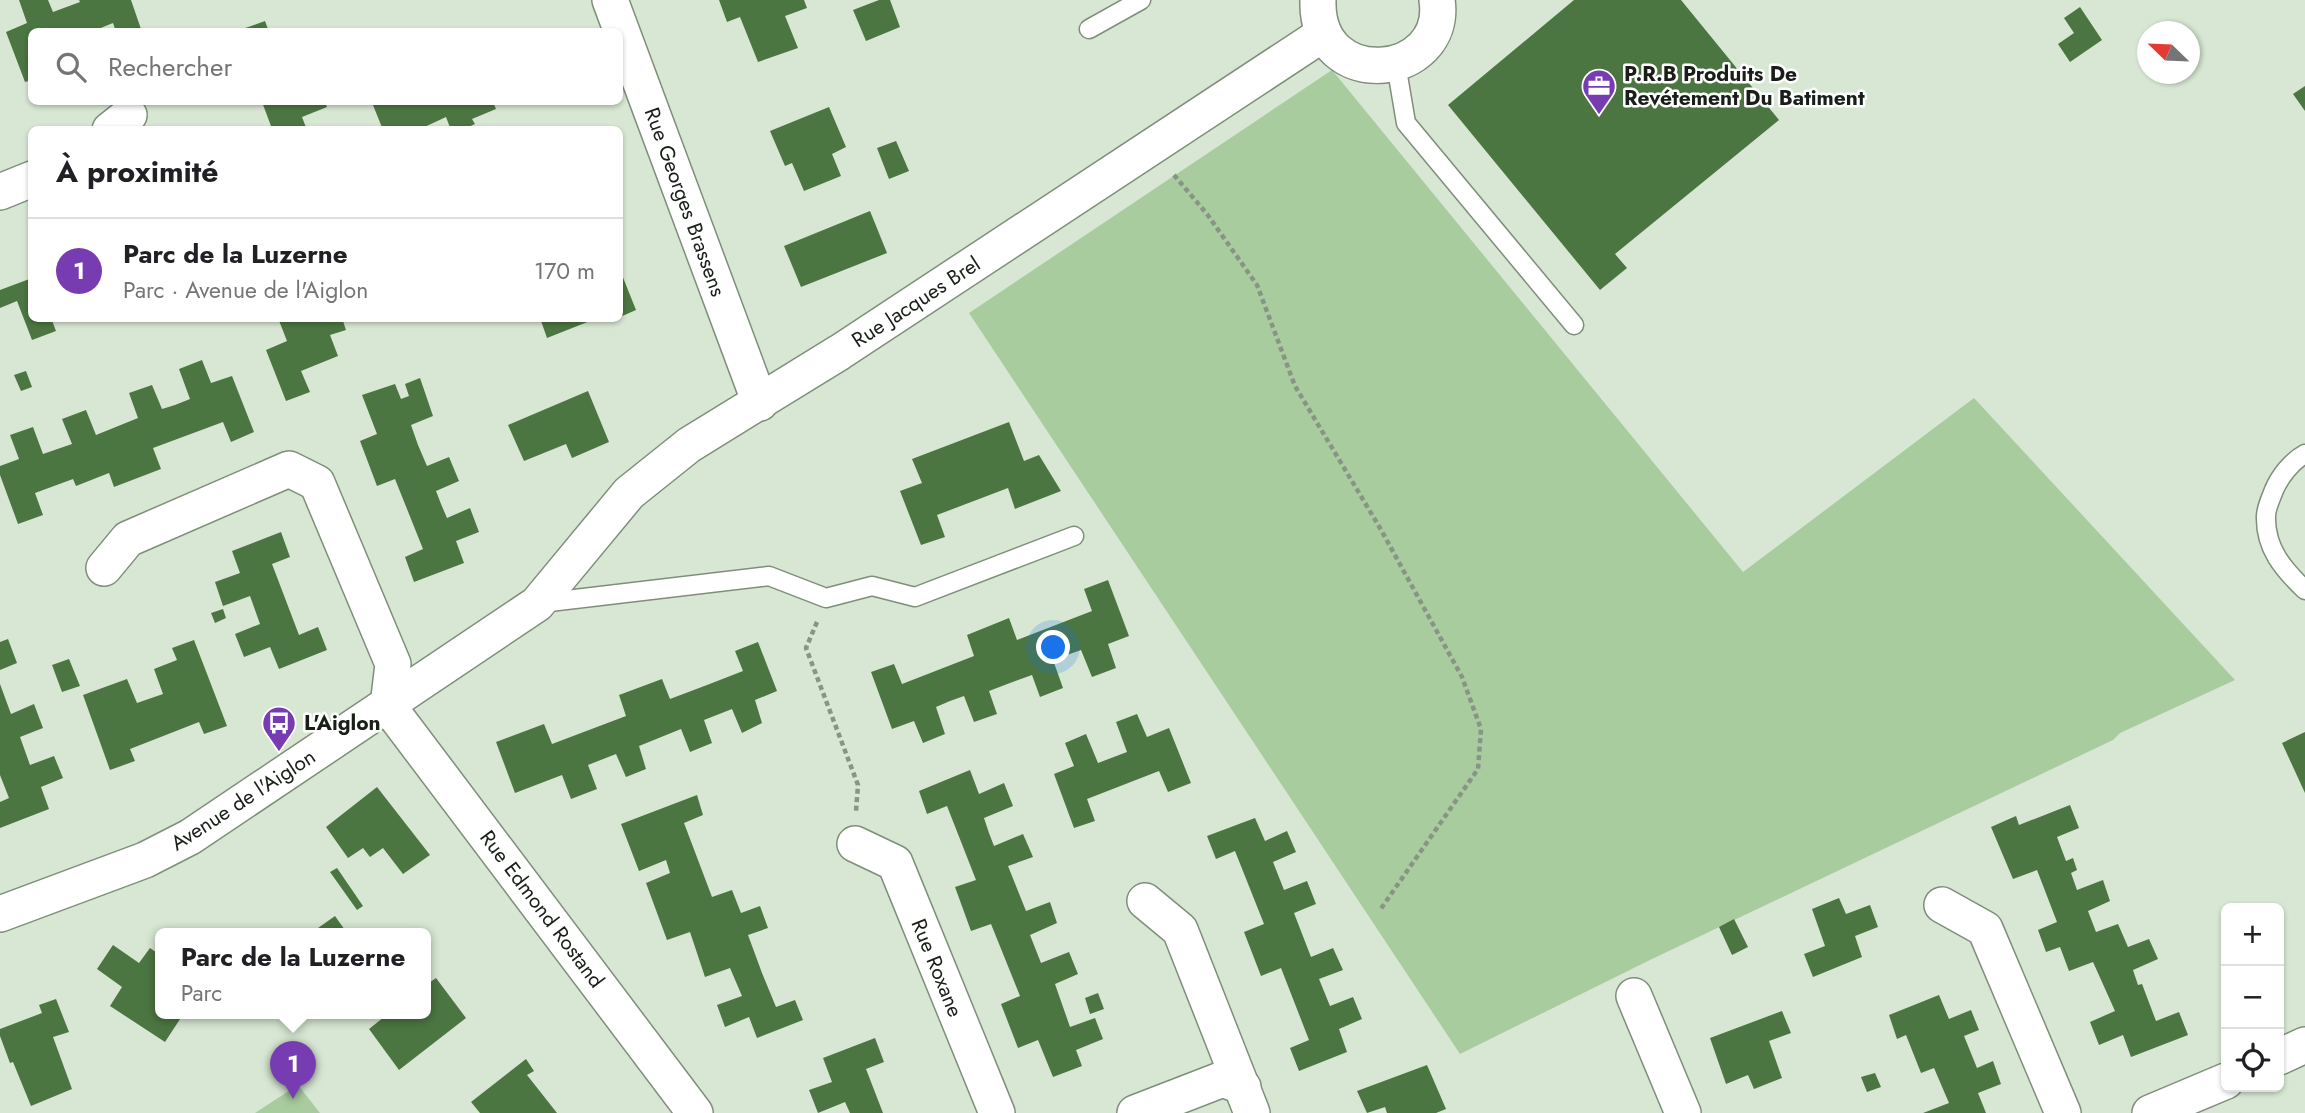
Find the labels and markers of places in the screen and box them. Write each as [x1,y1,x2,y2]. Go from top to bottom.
place label: P.R.B Produits De Revétement Du Batiment [1624,59,1865,113]
office icon: P.R.B Produits De Revétement Du Batiment [1580,67,1618,116]
bus stop icon: L'Aiglon [260,704,298,753]
place label: L'Aiglon [304,708,381,738]
pin: 1 [270,1041,316,1099]

